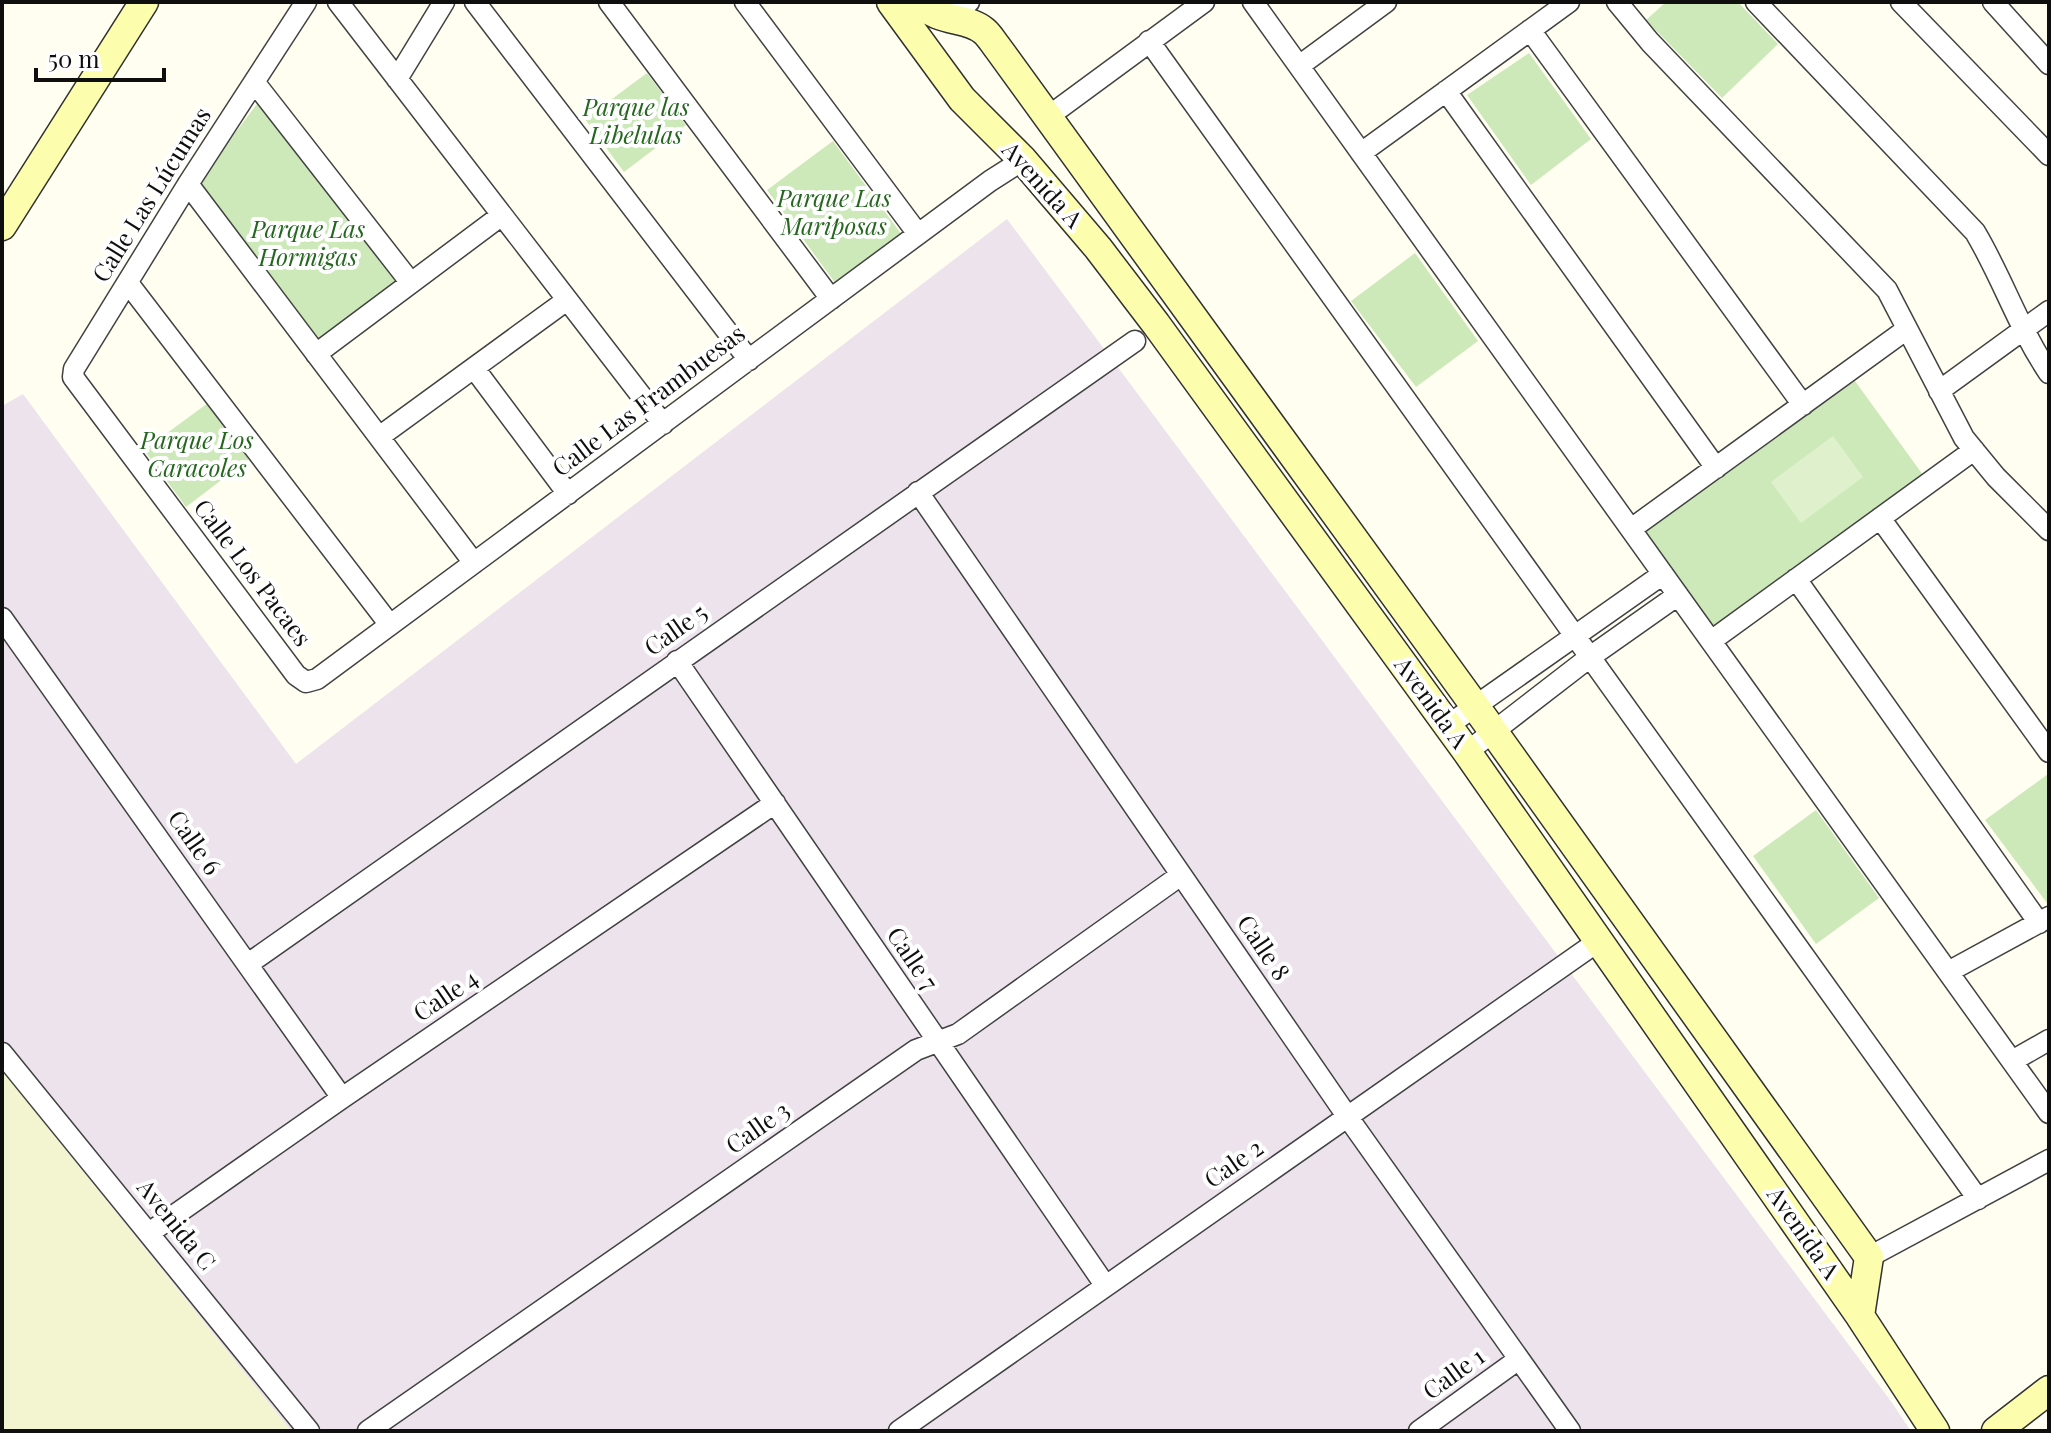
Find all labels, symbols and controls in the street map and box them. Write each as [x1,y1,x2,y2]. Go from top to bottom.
scale bar [36,32,164,82]
text: 50 m [48,42,100,74]
park label: Parque las Libelulas [582,90,689,150]
street label: Calle Las Lúcumas [84,100,217,287]
street label: Avenida A [995,133,1091,234]
park label: Parque Las Mariposas [776,181,891,241]
park label: Parque Las Hormigas [250,212,365,272]
street label: Calle Las Frambuesas [545,316,751,482]
park label: Parque Los Caracoles [139,423,254,483]
street label: Calle Los Pacaes [188,492,319,652]
street label: Calle 5 [637,595,713,662]
street label: Avenida A [1388,649,1477,755]
street label: Calle 6 [162,803,230,881]
street label: Calle 8 [1231,908,1298,986]
street label: Calle 7 [881,920,947,996]
street label: Calle 4 [406,961,483,1028]
street label: Calle 3 [719,1093,795,1160]
street label: Cale 2 [1197,1131,1269,1194]
street label: Avenida C [130,1171,224,1276]
street label: Avenida A [1761,1178,1849,1285]
street label: Calle 1 [1416,1339,1490,1406]

